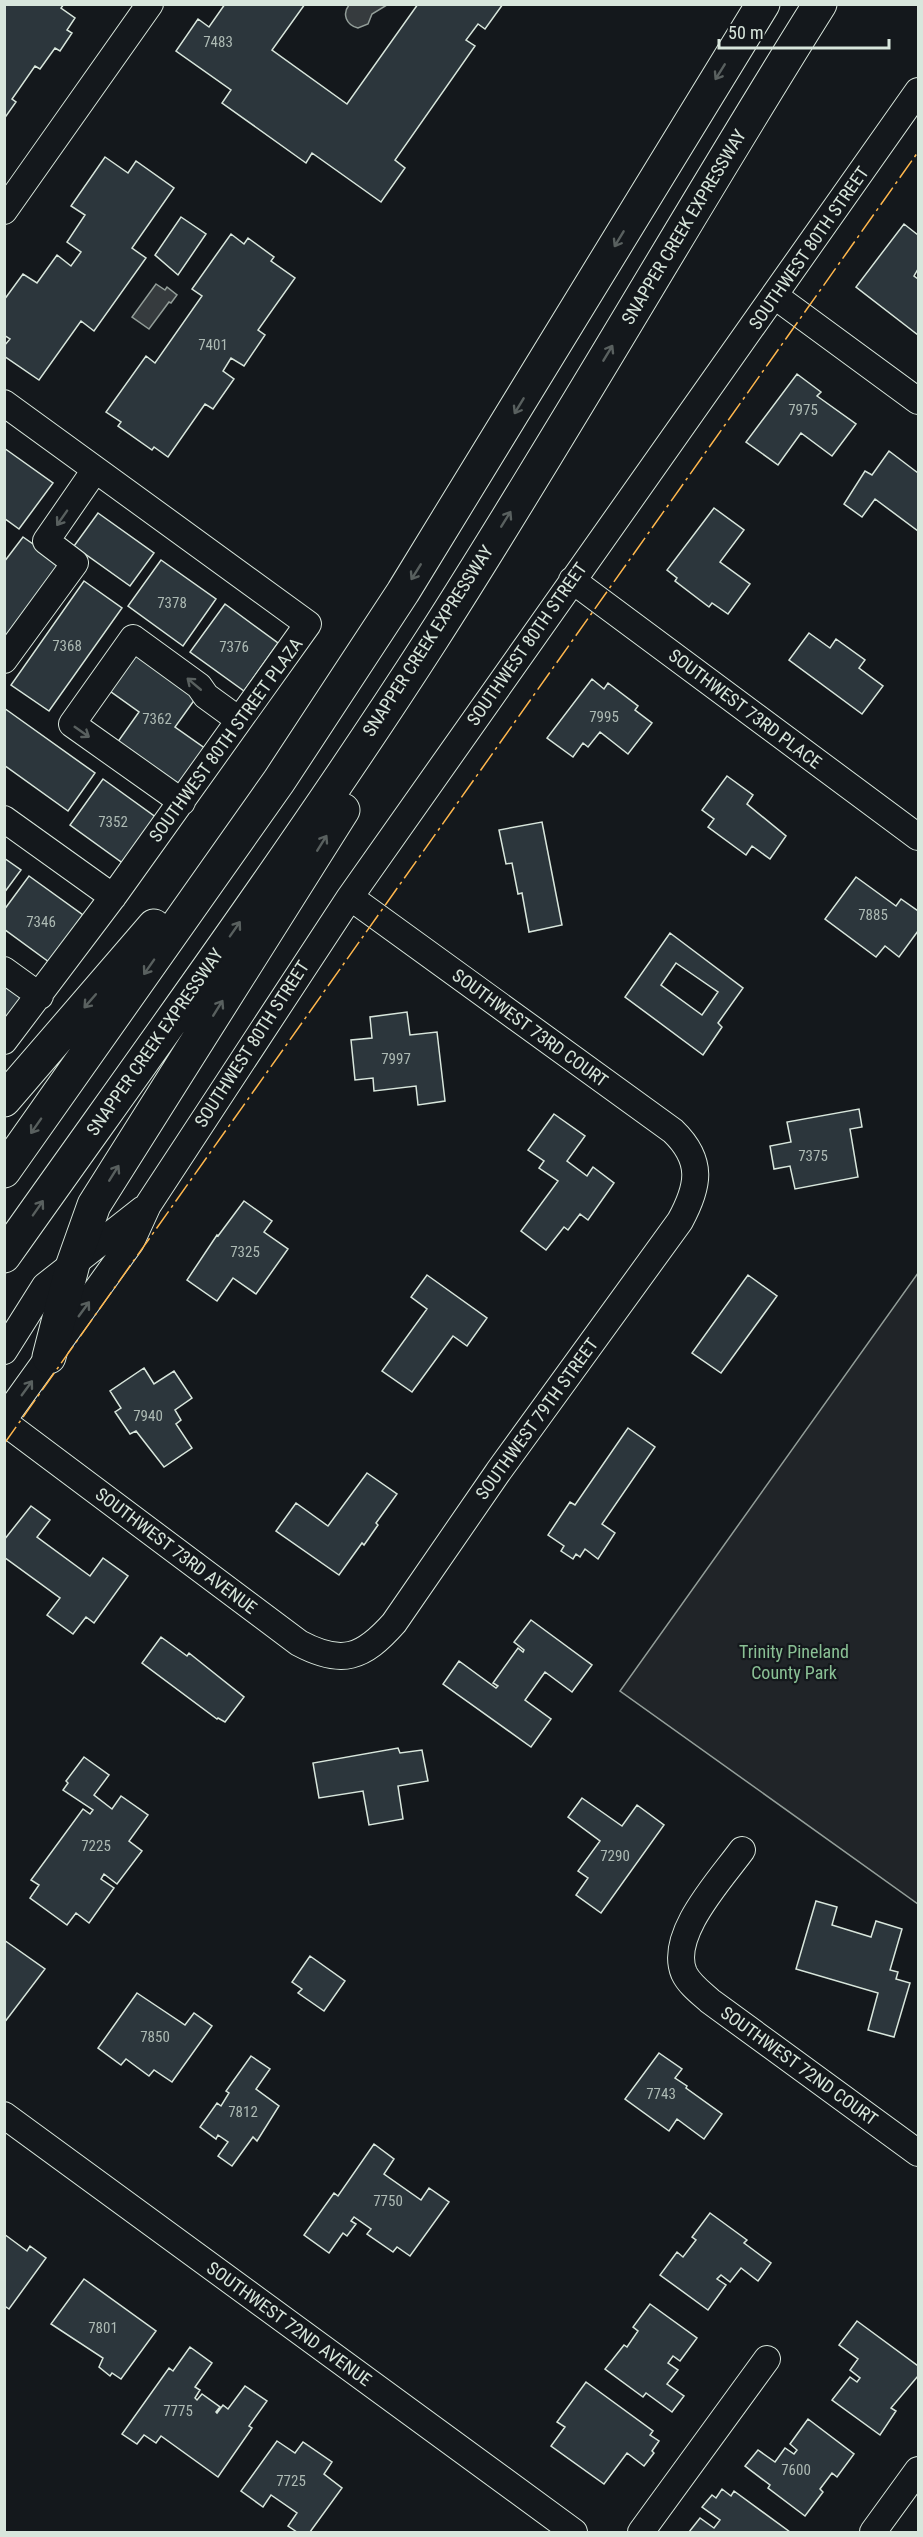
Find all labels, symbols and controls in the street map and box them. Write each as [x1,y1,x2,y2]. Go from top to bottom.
scale bar [719,12,888,50]
text: 50 m [728,22,763,43]
house number: 7483 [203,33,233,51]
one-way arrow [714,63,726,80]
street label: SNAPPER CREEK EXPRESSWAY [617,125,750,328]
street label: SOUTHWEST 80TH STREET [744,162,873,333]
one-way arrow [613,230,625,247]
house number: 7401 [198,336,228,354]
one-way arrow [602,345,614,362]
one-way arrow [512,397,524,414]
house number: 7975 [788,401,818,419]
one-way arrow [56,509,68,526]
one-way arrow [501,511,513,528]
street label: SNAPPER CREEK EXPRESSWAY [358,541,498,740]
street label: SOUTHWEST 80TH STREET [462,558,591,729]
one-way arrow [410,563,423,580]
house number: 7378 [157,594,187,612]
street label: SOUTHWEST 80TH STREET PLAZA [145,633,307,846]
house number: 7368 [52,637,82,655]
house number: 7376 [219,638,249,656]
street label: SOUTHWEST 73RD PLACE [665,644,826,773]
one-way arrow [186,677,202,690]
house number: 7995 [589,708,619,726]
house number: 7362 [142,710,172,728]
one-way arrow [74,726,90,738]
house number: 7352 [98,813,128,831]
one-way arrow [316,835,329,852]
house number: 7885 [858,906,888,924]
house number: 7346 [26,913,56,931]
one-way arrow [229,921,241,937]
street label: SNAPPER CREEK EXPRESSWAY [82,944,228,1139]
street label: SOUTHWEST 80TH STREET [190,957,313,1131]
one-way arrow [143,958,155,974]
street label: SOUTHWEST 73RD COURT [448,964,612,1091]
one-way arrow [83,993,97,1008]
one-way arrow [213,1000,225,1017]
house number: 7997 [381,1050,411,1068]
one-way arrow [30,1117,42,1133]
house number: 7375 [798,1147,828,1165]
one-way arrow [108,1165,120,1182]
one-way arrow [32,1200,44,1217]
house number: 7325 [230,1243,260,1261]
one-way arrow [78,1302,90,1318]
street label: SOUTHWEST 79TH STREET [471,1334,602,1503]
one-way arrow [21,1380,33,1396]
house number: 7940 [133,1407,163,1425]
street label: SOUTHWEST 73RD AVENUE [92,1483,261,1618]
park label: Trinity Pineland County Park [739,1641,849,1683]
house number: 7225 [81,1837,111,1855]
house number: 7290 [600,1847,630,1865]
street label: SOUTHWEST 72ND COURT [717,2002,882,2130]
house number: 7850 [140,2028,170,2046]
house number: 7743 [646,2085,676,2103]
house number: 7812 [228,2103,258,2121]
house number: 7750 [373,2192,403,2210]
street label: SOUTHWEST 72ND AVENUE [203,2257,376,2390]
house number: 7801 [88,2319,118,2337]
house number: 7775 [163,2402,193,2420]
house number: 7600 [781,2461,811,2479]
house number: 7725 [276,2472,306,2490]

